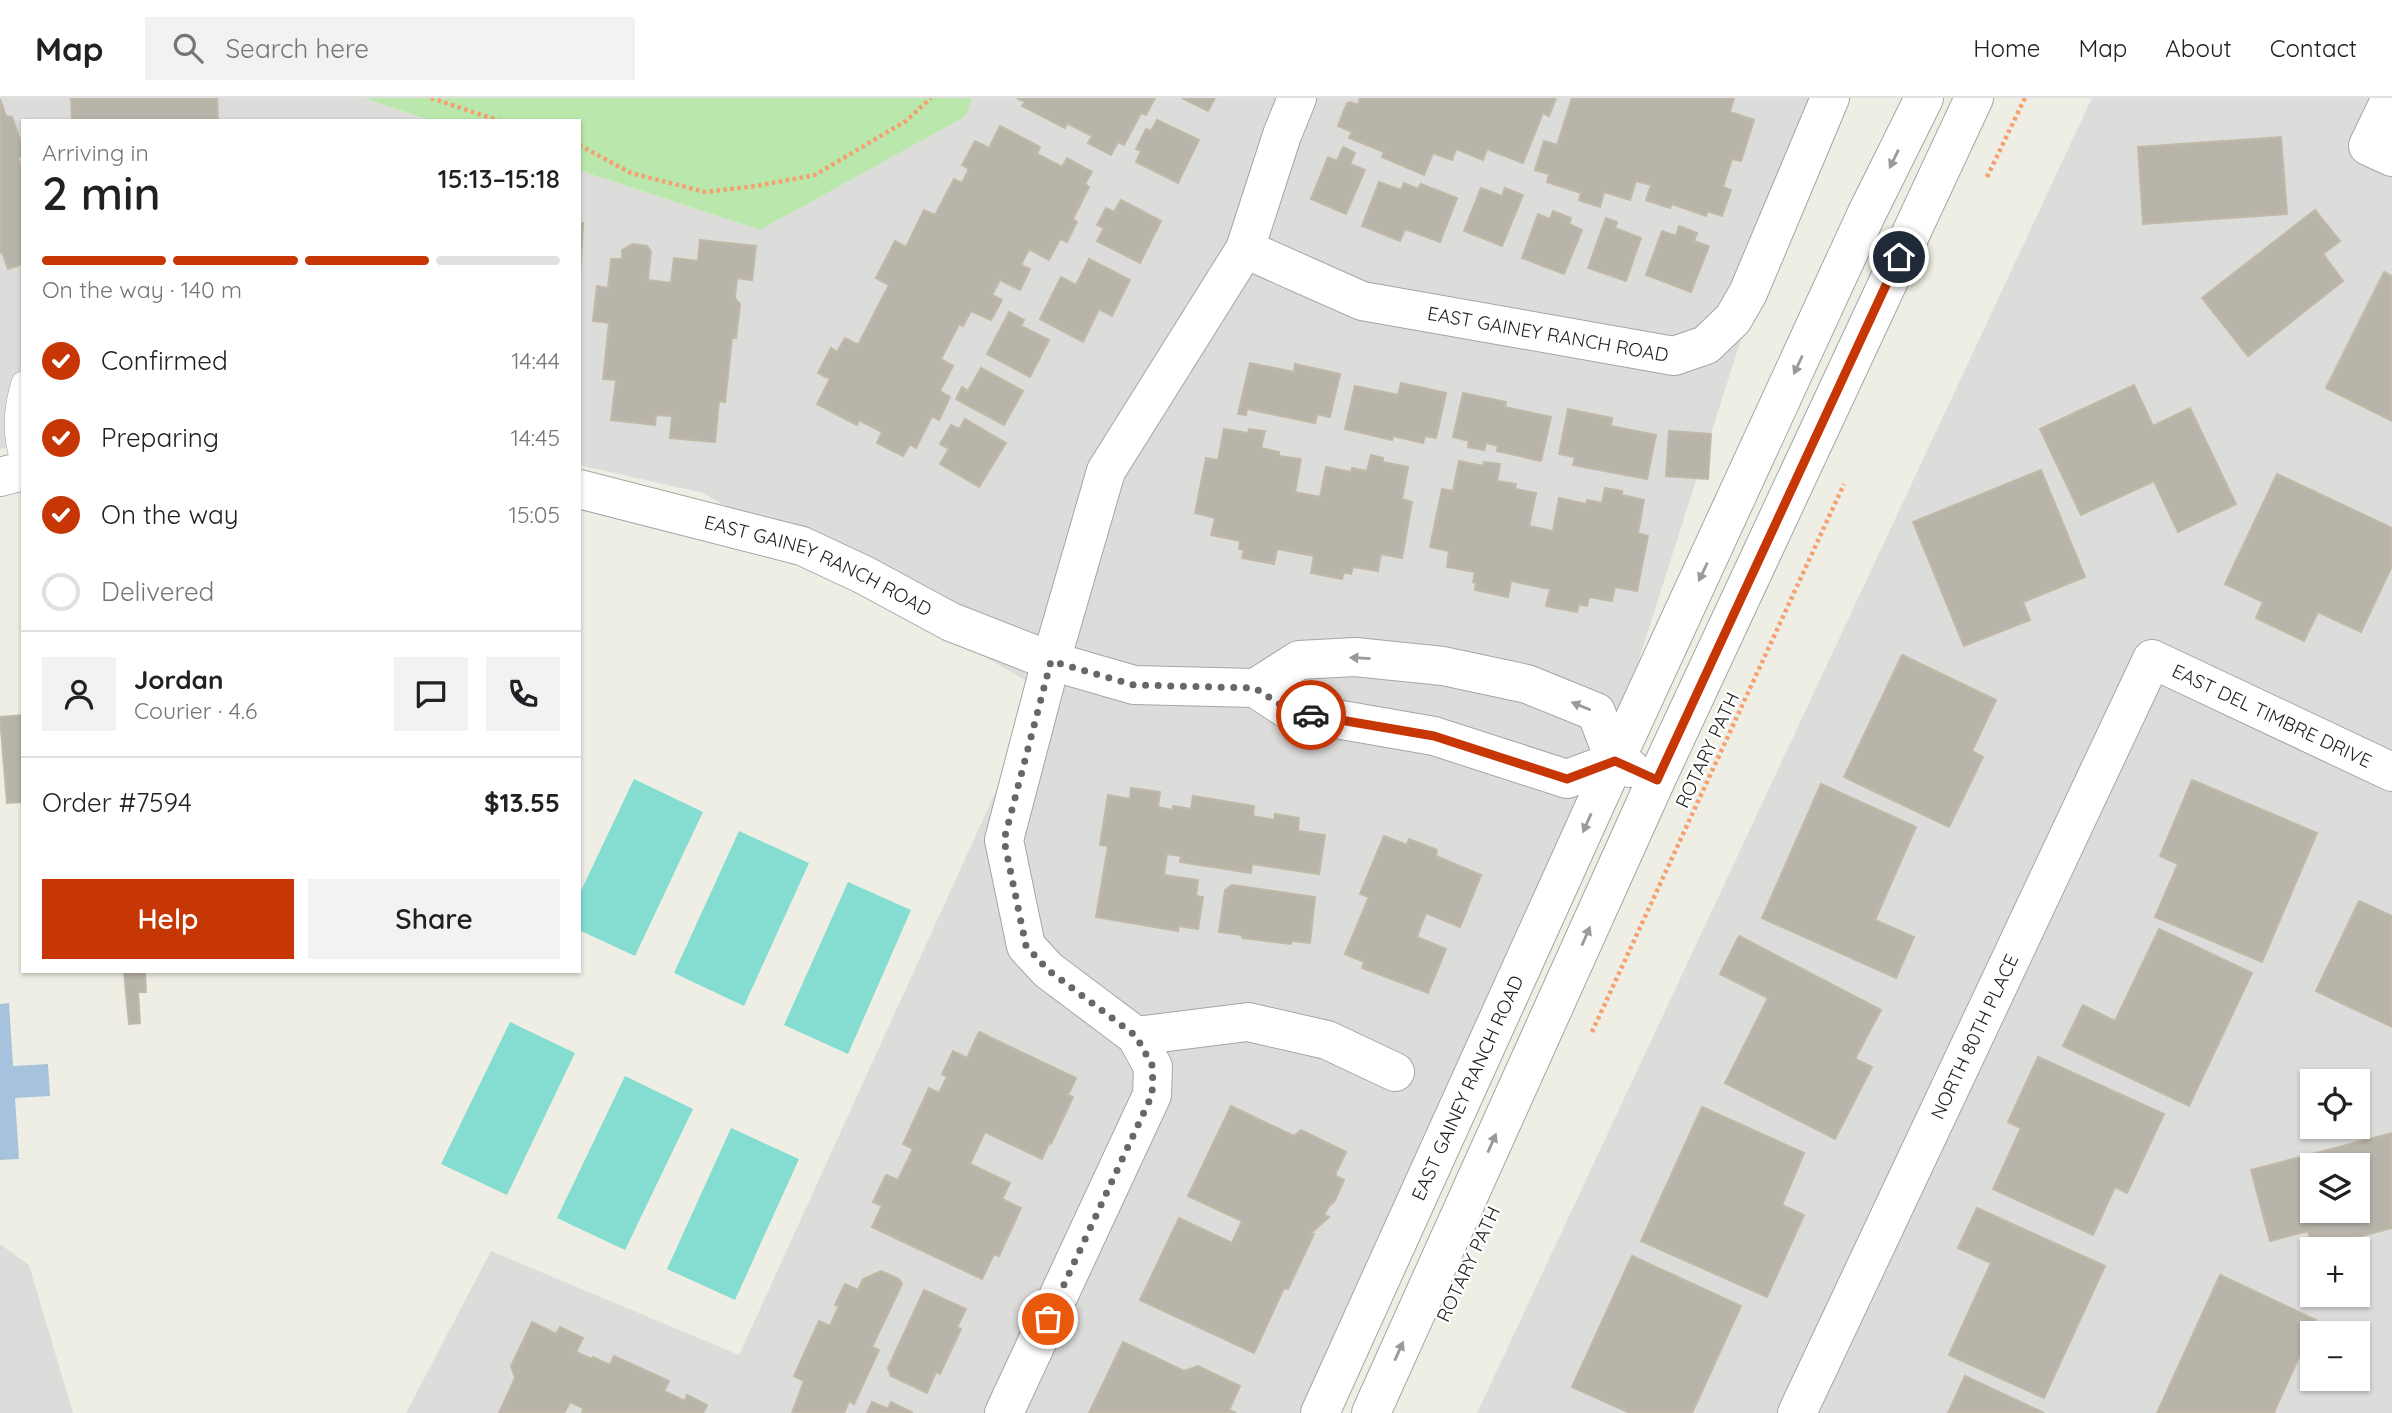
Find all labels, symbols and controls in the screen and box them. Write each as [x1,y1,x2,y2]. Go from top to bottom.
search box [145,17,635,80]
text: Map [35,28,103,69]
icon: search [169,29,207,67]
text: Search here [225,32,369,65]
text: Home [1973,33,2040,63]
text: Map [2078,33,2127,63]
text: About [2165,33,2232,63]
text: Contact [2270,33,2357,63]
text: Arriving in [42,138,149,167]
one-way arrow [1888,149,1899,169]
text: 15:13–15:18 [438,162,560,195]
text: 2 min [42,164,161,222]
pin [1869,227,1929,287]
icon: home [1880,238,1918,276]
text: On the way · 140 m [42,275,242,304]
street label: EAST GAINEY RANCH ROAD [1426,301,1670,367]
icon: check [42,342,80,380]
text: Confirmed [101,344,228,377]
text: 14:44 [511,346,560,375]
one-way arrow [1792,355,1803,376]
icon: check [42,419,80,457]
text: Preparing [101,421,219,454]
text: 14:45 [511,423,560,452]
icon: check [42,496,80,534]
text: On the way [101,498,239,531]
text: 15:05 [508,500,560,529]
street label: EAST GAINEY RANCH ROAD [702,510,936,621]
one-way arrow [1697,562,1709,582]
text: Delivered [101,575,214,608]
one-way arrow [1349,653,1371,664]
button: person [42,657,116,731]
button: chat [394,657,468,731]
button: phone [486,657,560,731]
street label: EAST DEL TIMBRE DRIVE [2168,658,2376,773]
text: Jordan [134,663,223,696]
courier [1276,680,1346,750]
street label: ROTARY PATH [1670,688,1744,812]
text: Courier · 4.6 [134,696,257,725]
icon: car [1292,696,1330,734]
one-way arrow [1571,701,1592,712]
text: Order #7594 [42,786,192,819]
text: $13.55 [484,786,560,819]
one-way arrow [1581,813,1593,833]
button: Help [42,879,294,959]
button: Share [308,879,560,959]
one-way arrow [1580,926,1592,946]
street label: NORTH 80TH PLACE [1925,950,2023,1123]
street label: EAST GAINEY RANCH ROAD [1406,971,1528,1204]
map controls [2300,1069,2370,1391]
button: locate [2300,1069,2370,1139]
one-way arrow [1487,1133,1498,1154]
button: layers [2300,1153,2370,1223]
street label: ROTARY PATH [1431,1202,1505,1326]
button: + [2300,1237,2370,1307]
pin [1018,1289,1078,1349]
icon: bag [1029,1300,1067,1338]
button: − [2300,1321,2370,1391]
one-way arrow [1393,1341,1405,1361]

